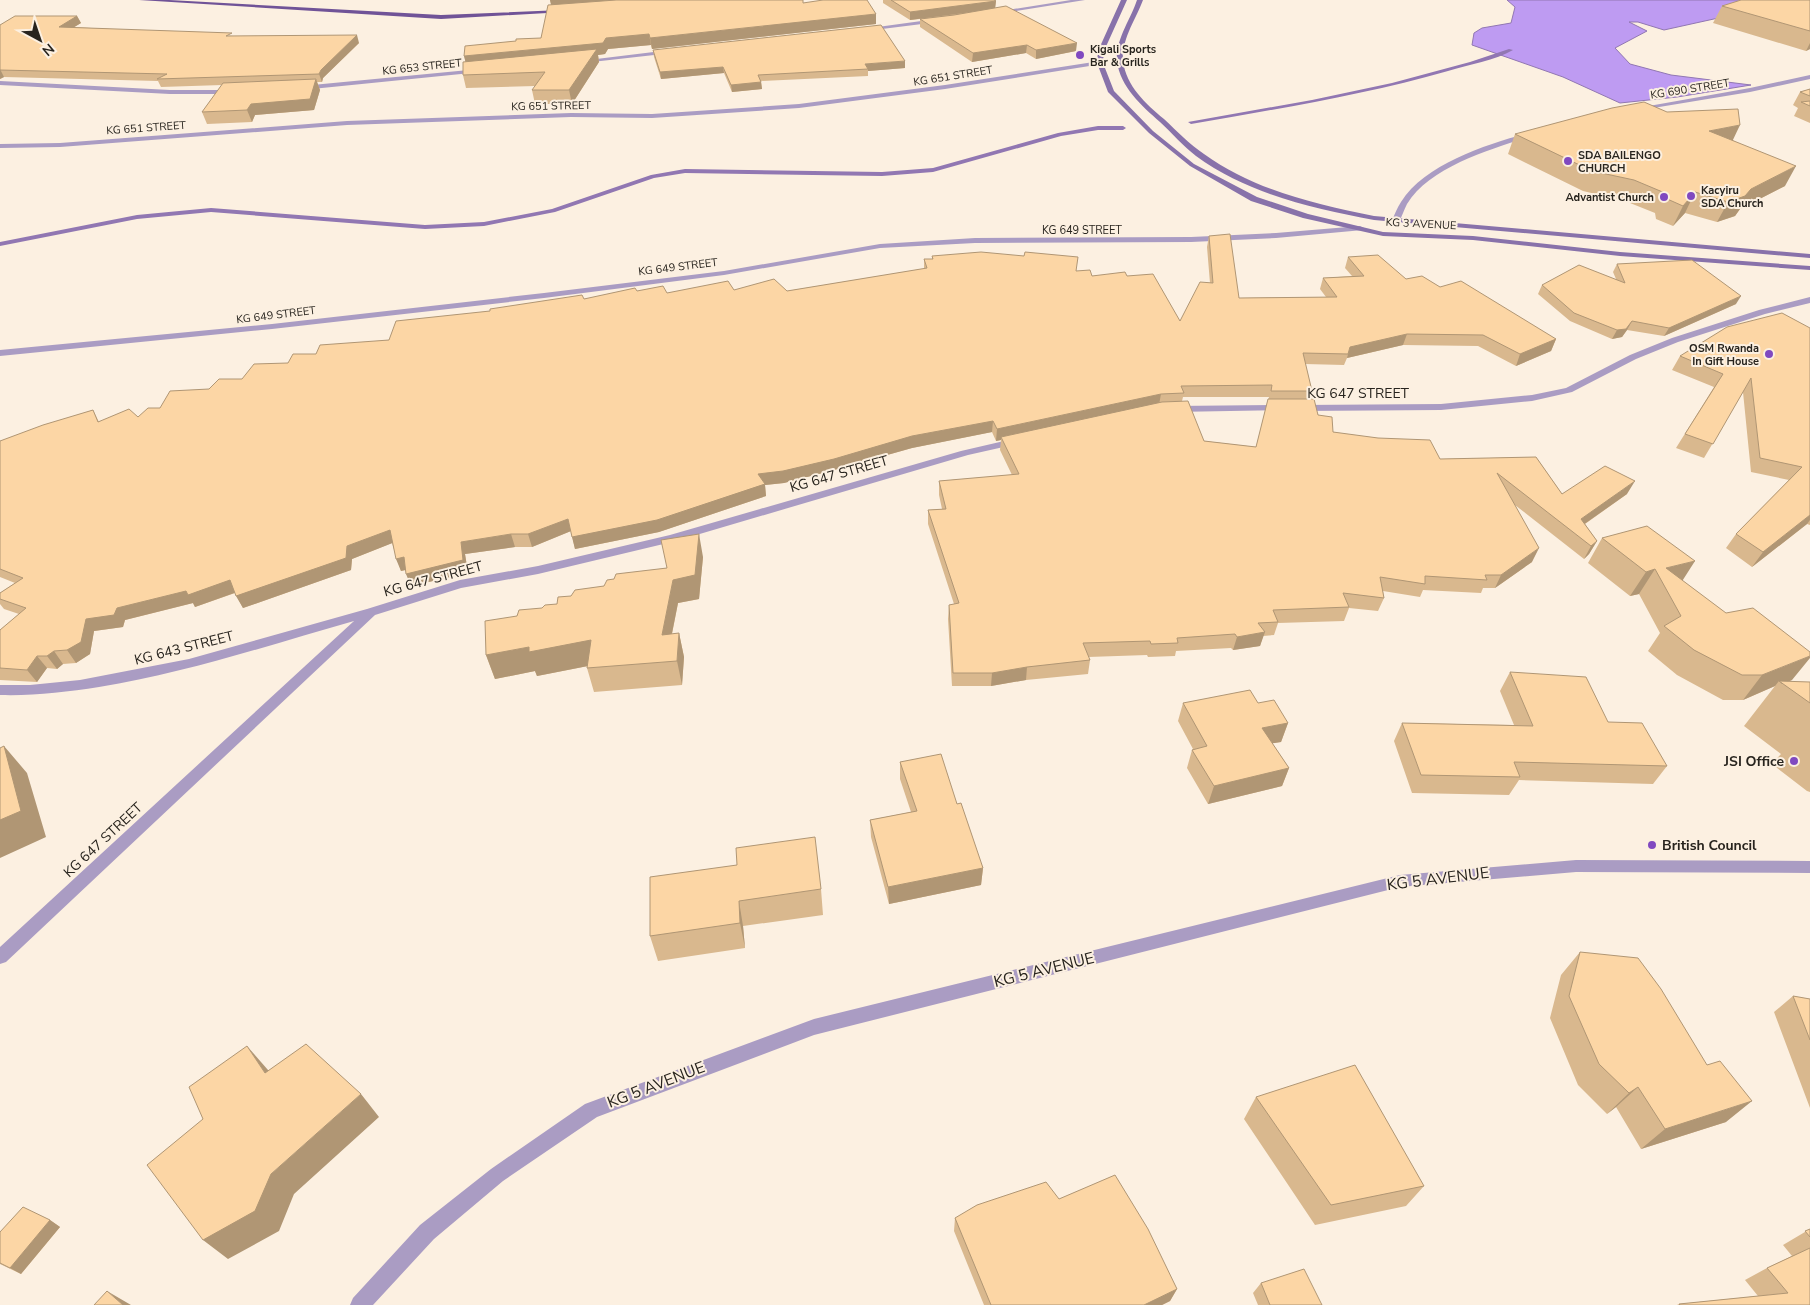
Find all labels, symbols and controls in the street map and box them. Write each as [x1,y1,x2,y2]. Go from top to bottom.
north arrow [15,15,65,65]
text: N [38,39,58,60]
place label: Kigali Sports Bar & Grills [1090,42,1156,70]
marker: Kigali Sports Bar & Grills [1074,49,1086,61]
street label: KG 653 STREET [381,55,463,79]
street label: KG 651 STREET [912,62,994,90]
street label: KG 690 STREET [1649,75,1731,103]
street label: KG 651 STREET [511,98,591,114]
street label: KG 651 STREET [106,118,187,138]
place label: SDA BAILENGO CHURCH [1578,148,1661,176]
marker: SDA BAILENGO CHURCH [1562,155,1574,167]
place label: Kacyiru SDA Church [1701,183,1763,211]
place label: Advantist Church [1565,190,1654,205]
marker: Kacyiru SDA Church [1685,190,1697,202]
marker: Advantist Church [1658,191,1670,203]
street label: KG 3 AVENUE [1385,215,1457,233]
street label: KG 649 STREET [1042,223,1122,238]
street label: KG 649 STREET [637,255,719,279]
street label: KG 649 STREET [235,303,317,327]
place label: OSM Rwanda In Gift House [1689,341,1759,369]
marker: OSM Rwanda In Gift House [1763,348,1775,360]
street label: KG 647 STREET [1307,384,1409,403]
street label: KG 647 STREET [788,451,891,497]
street label: KG 647 STREET [381,557,485,601]
street label: KG 643 STREET [132,626,236,670]
place label: JSI Office [1723,752,1784,771]
marker: JSI Office [1788,755,1800,767]
street label: KG 647 STREET [59,798,147,882]
place label: British Council [1662,836,1757,855]
marker: British Council [1646,839,1658,851]
street label: KG 5 AVENUE [1386,862,1490,896]
street label: KG 5 AVENUE [991,947,1097,993]
street label: KG 5 AVENUE [604,1056,708,1114]

